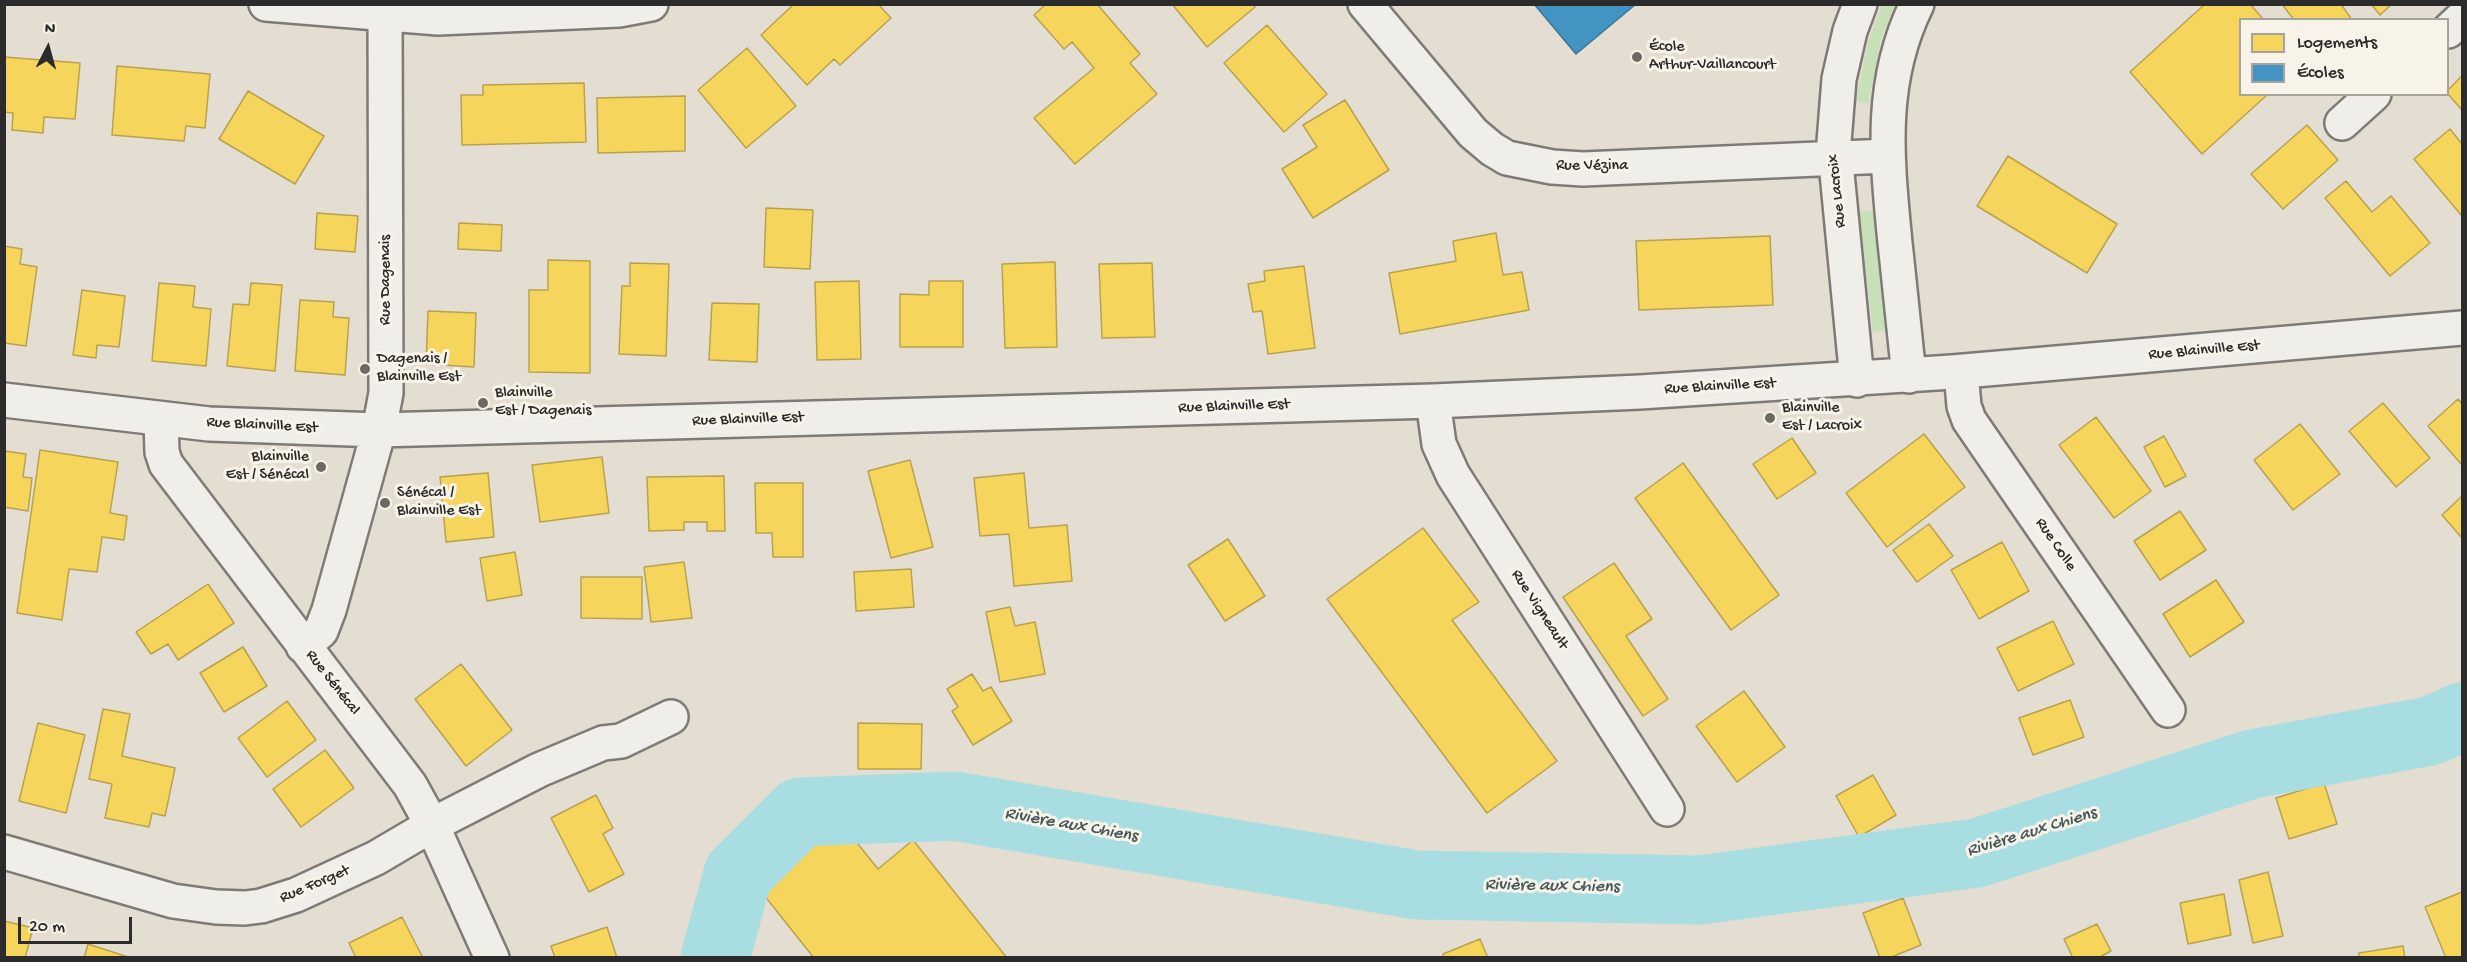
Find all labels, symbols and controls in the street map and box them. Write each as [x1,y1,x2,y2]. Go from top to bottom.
north arrow [18,18,78,78]
legend [2239,18,2449,96]
text: N [44,20,56,40]
text: Logements [2297,33,2377,54]
place label: École Arthur-Vaillancourt [1649,38,1776,76]
marker: École Arthur-Vaillancourt [1630,50,1644,64]
text: Écoles [2297,63,2344,84]
street label: Rue Lacroix [1825,153,1851,229]
street label: Rue Vézina [1556,157,1628,177]
street label: Rue Dagenais [377,235,397,325]
street label: Rue Blainville Est [2148,337,2260,365]
place label: Dagenais / Blainville Est [377,350,461,388]
marker: Dagenais / Blainville Est [358,362,372,376]
street label: Rue Blainville Est [1664,374,1776,400]
place label: Blainville Est / Dagenais [495,384,591,422]
street label: Rue Blainville Est [1178,395,1290,419]
marker: Blainville Est / Dagenais [476,396,490,410]
place label: Blainville Est / Lacroix [1782,399,1862,437]
street label: Rue Blainville Est [692,408,804,432]
marker: Blainville Est / Lacroix [1763,411,1777,425]
street label: Rue Blainville Est [206,413,318,439]
place label: Blainville Est / Sénécal [226,448,309,486]
marker: Blainville Est / Sénécal [314,460,328,474]
place label: Sénécal / Blainville Est [397,484,481,522]
marker: Sénécal / Blainville Est [378,496,392,510]
street label: Rue Colle [2030,515,2080,575]
street label: Rue Vigneault [1506,566,1572,654]
street label: Rue Sénécal [301,647,363,719]
water label: Rivière aux Chiens [1965,803,2099,863]
water label: Rivière aux Chiens [1003,804,1139,848]
street label: Rue Forget [277,862,353,908]
water label: Rivière aux Chiens [1485,875,1619,899]
scale bar [21,905,135,943]
text: 20 m [29,917,65,938]

